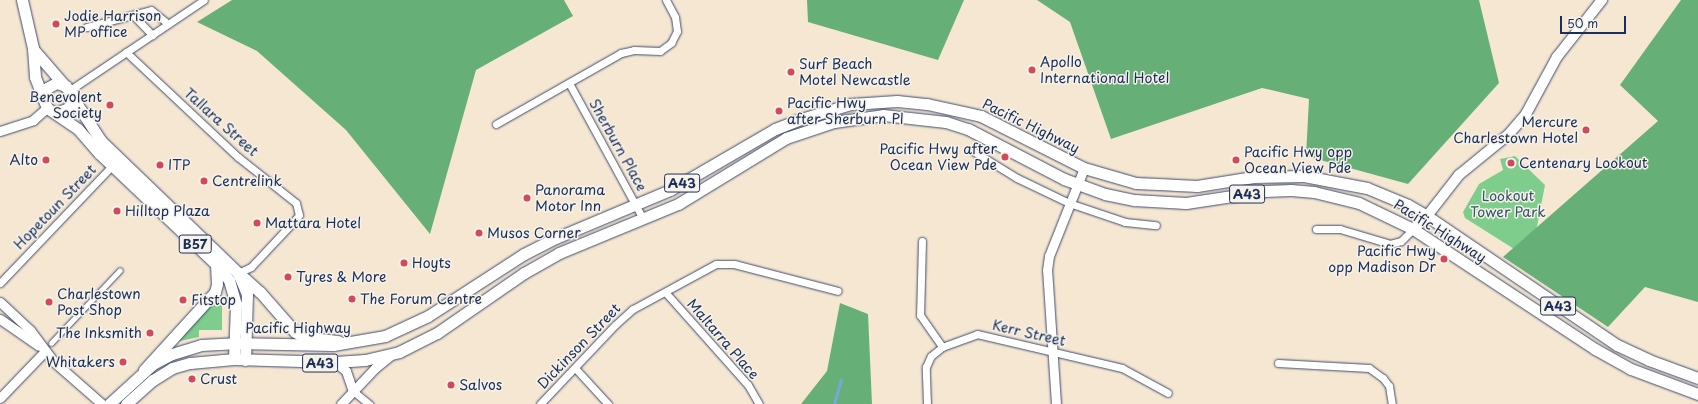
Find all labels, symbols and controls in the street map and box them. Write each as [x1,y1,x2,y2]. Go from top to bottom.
place label: Jodie Harrison MP office [64,8,162,40]
scale bar [1562,8,1628,34]
text: 50 m [1567,14,1598,32]
marker: Jodie Harrison MP office [51,19,61,29]
place label: Apollo International Hotel [1040,54,1169,86]
place label: Surf Beach Motel Newcastle [799,56,911,88]
marker: Apollo International Hotel [1027,65,1037,75]
marker: Surf Beach Motel Newcastle [786,67,796,77]
street label: Tallara Street [180,84,262,160]
place label: Benevolent Society [29,89,102,122]
place label: Pacific Hwy after Sherburn Pl [787,95,905,128]
street label: Pacific Highway [979,95,1083,157]
street label: Sherburn Place [586,96,650,194]
marker: Benevolent Society [105,100,115,110]
marker: Pacific Hwy after Sherburn Pl [774,106,784,116]
place label: Mercure Charlestown Hotel [1454,114,1578,146]
marker: Mercure Charlestown Hotel [1581,125,1591,135]
place label: Pacific Hwy after Ocean View Pde [880,141,997,174]
place label: Pacific Hwy opp Ocean View Pde [1244,144,1352,176]
place label: Alto [9,152,38,168]
marker: Pacific Hwy after Ocean View Pde [1000,152,1010,162]
marker: Alto [41,155,51,165]
marker: Pacific Hwy opp Ocean View Pde [1231,155,1241,165]
place label: Centenary Lookout [1519,155,1647,171]
place label: ITP [168,157,190,173]
marker: Centenary Lookout [1506,158,1516,168]
marker: ITP [155,160,165,170]
street label: Hopetoun Street [11,161,99,253]
road number: A43 [664,172,700,194]
place label: Centrelink [212,173,282,189]
marker: Centrelink [199,176,209,186]
place label: Panorama Motor Inn [535,182,605,214]
road number: A43 [1229,183,1265,205]
park label: Lookout Tower Park [1470,188,1546,220]
marker: Panorama Motor Inn [522,193,532,203]
street label: Pacific Highway [1390,195,1490,267]
place label: Hilltop Plaza [125,203,210,219]
marker: Hilltop Plaza [112,206,122,216]
place label: Mattara Hotel [265,215,362,231]
marker: Mattara Hotel [252,218,262,228]
place label: Musos Corner [487,225,581,241]
marker: Musos Corner [474,228,484,238]
road number: B57 [178,233,212,255]
place label: Pacific Hwy opp Madison Dr [1329,243,1436,276]
marker: Pacific Hwy opp Madison Dr [1439,254,1449,264]
place label: Hoyts [412,255,451,271]
marker: Hoyts [399,258,409,268]
place label: Tyres & More [296,269,387,285]
marker: Tyres & More [283,272,293,282]
place label: Charlestown Post Shop [57,286,141,318]
place label: The Forum Centre [360,291,483,307]
place label: Fitstop [191,292,236,308]
marker: The Forum Centre [347,294,357,304]
marker: Fitstop [178,295,188,305]
street label: Maltarra Place [683,295,763,383]
road number: A43 [1540,295,1576,317]
marker: Charlestown Post Shop [44,297,54,307]
street label: Dickinson Street [534,300,624,392]
street label: Kerr Street [990,316,1068,350]
street label: Pacific Highway [244,320,352,336]
place label: The Inksmith [55,325,142,341]
marker: The Inksmith [145,328,155,338]
road number: A43 [302,352,338,374]
place label: Whitakers [46,354,115,370]
marker: Whitakers [118,357,128,367]
place label: Crust [200,371,237,387]
marker: Crust [187,374,197,384]
place label: Salvos [459,377,502,393]
marker: Salvos [446,380,456,390]

